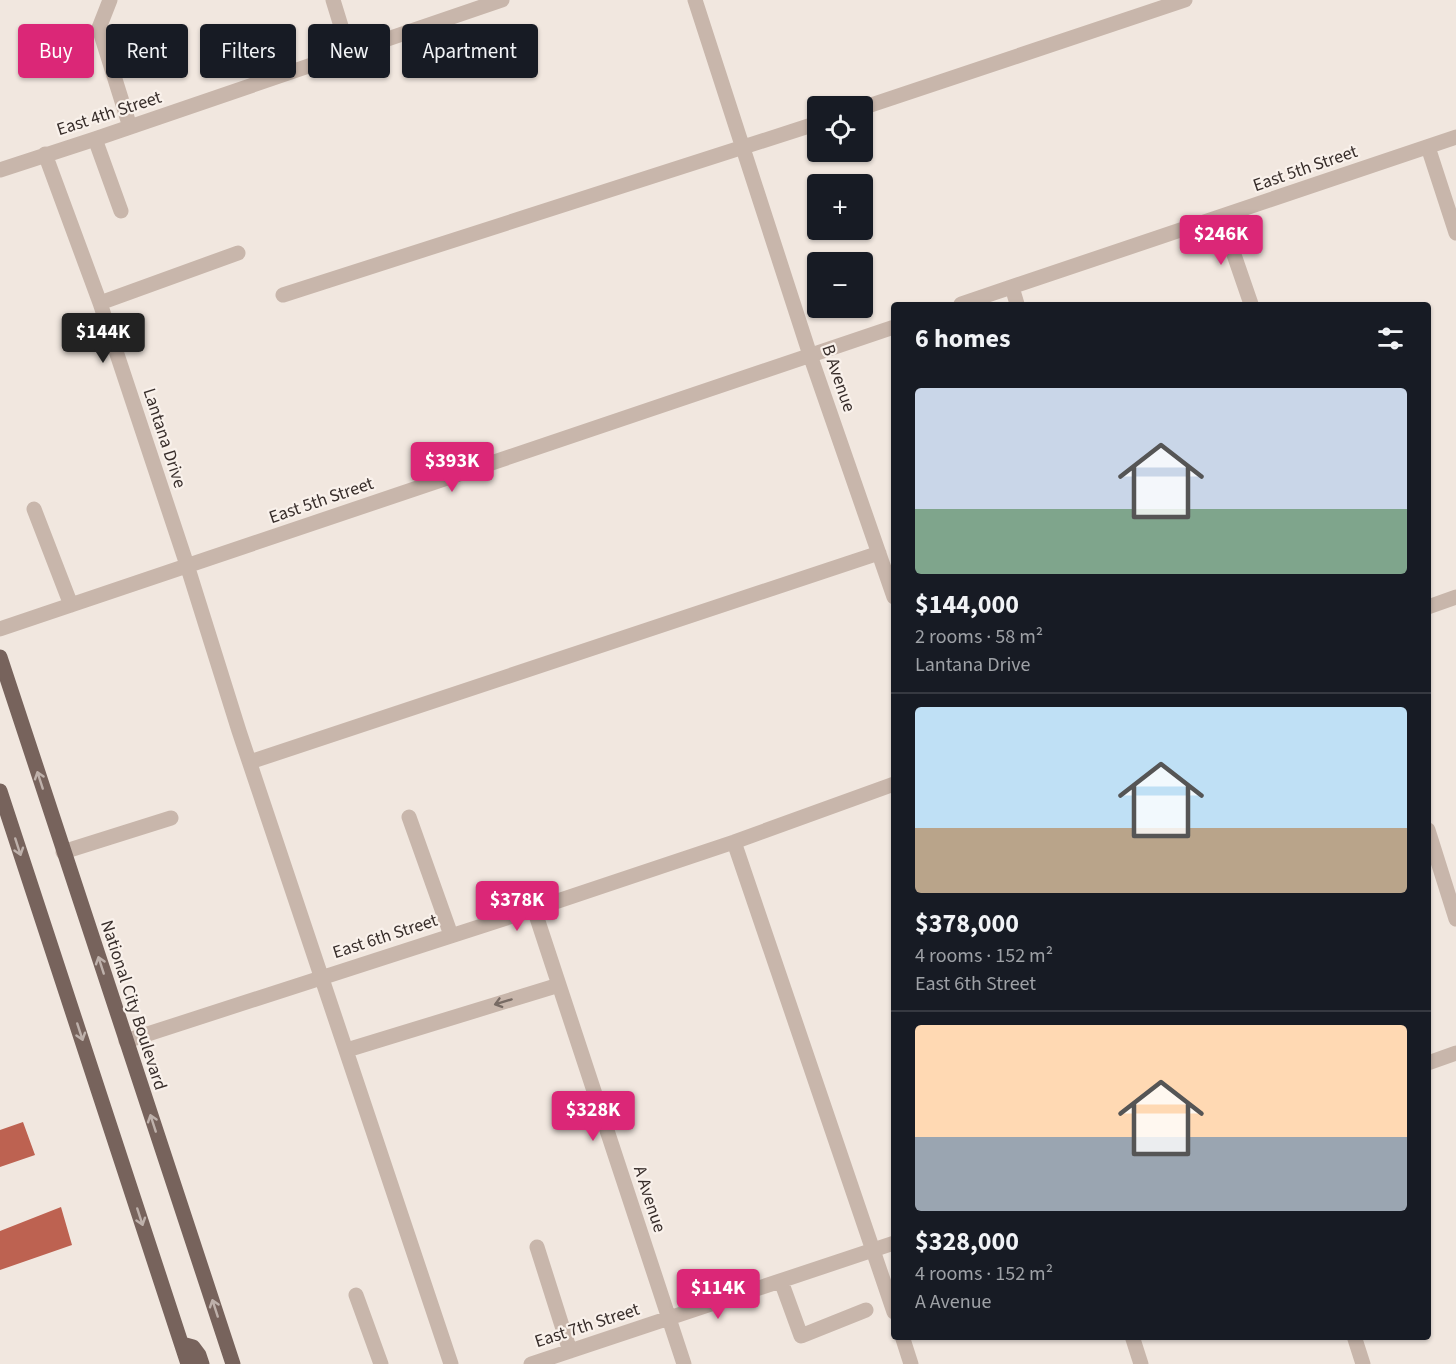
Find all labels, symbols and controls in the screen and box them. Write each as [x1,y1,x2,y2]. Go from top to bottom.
chip: Buy [18,24,94,78]
chip: Rent [106,24,188,78]
chip: Filters [200,24,296,78]
chip: New [308,24,390,78]
chip: Apartment [402,24,538,78]
street label: East 4th Street [53,85,165,142]
map controls [807,96,873,318]
button: locate [807,96,873,162]
street label: East 5th Street [1250,139,1361,198]
button: + [807,174,873,240]
pin: $246K [1179,215,1263,266]
text: $246K [1194,220,1248,248]
button: − [807,252,873,318]
pin: $144K [61,313,145,364]
text: $144K [76,318,130,346]
text: 6 homes [915,320,1010,357]
icon: filters [1374,322,1407,355]
street label: B Avenue [815,341,862,415]
street label: Lantana Drive [137,385,192,492]
icon: home [1107,427,1215,535]
pin: $393K [410,442,494,493]
text: $393K [425,447,479,475]
street label: East 5th Street [266,471,377,530]
text: $144,000 [915,586,1019,623]
text: 2 rooms · 58 m² [915,623,1043,651]
text: Lantana Drive [915,651,1031,679]
icon: home [1107,746,1215,854]
one-way arrow [33,771,44,790]
one-way arrow [14,837,25,856]
pin: $378K [475,881,559,932]
text: $378K [490,886,544,914]
text: $378,000 [915,905,1019,942]
street label: East 6th Street [329,908,441,965]
street label: National City Boulevard [94,917,173,1093]
text: 4 rooms · 152 m² [915,942,1053,970]
one-way arrow [95,956,106,975]
text: East 6th Street [915,970,1036,998]
one-way arrow [494,997,513,1008]
one-way arrow [75,1022,86,1041]
icon: home [1107,1064,1215,1172]
pin: $328K [551,1091,635,1142]
text: $328K [566,1096,620,1124]
one-way arrow [147,1114,158,1133]
street label: A Avenue [627,1163,672,1236]
one-way arrow [136,1207,147,1226]
text: $328,000 [915,1223,1019,1260]
text: 4 rooms · 152 m² [915,1260,1053,1288]
pin: $114K [676,1269,760,1320]
text: $114K [691,1274,745,1302]
text: A Avenue [915,1288,992,1316]
street label: East 7th Street [531,1297,643,1354]
one-way arrow [208,1300,219,1318]

